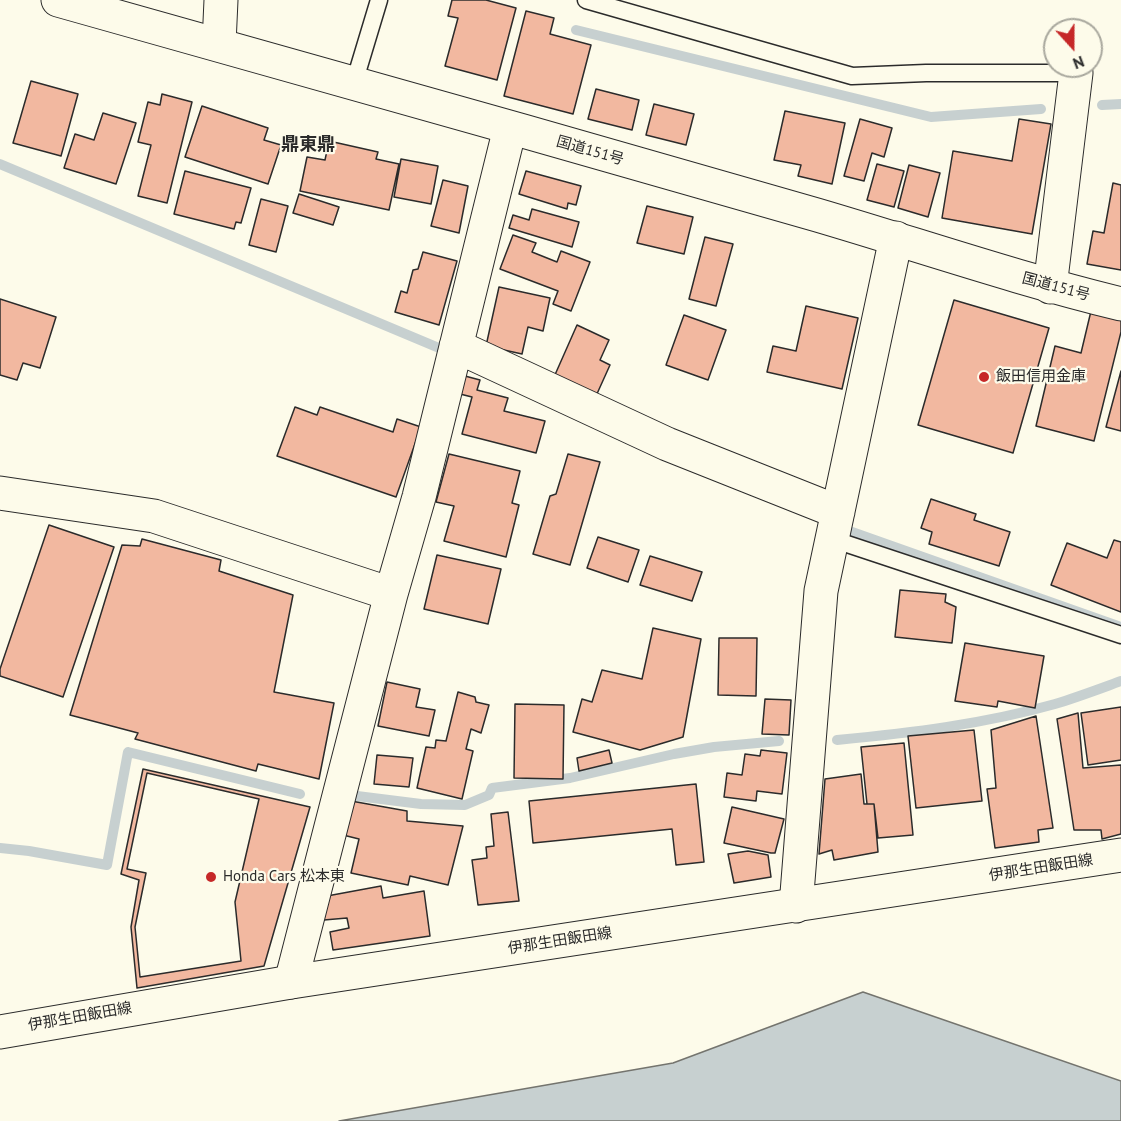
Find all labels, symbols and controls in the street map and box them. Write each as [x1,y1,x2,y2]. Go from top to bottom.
north arrow [1043,18,1103,78]
text: N [1070,52,1087,74]
street label: 国道151号 [554,133,626,169]
district label: 鼎東鼎 [281,134,335,156]
street label: 国道151号 [1020,269,1092,305]
place label: 飯田信用金庫 [996,368,1086,386]
marker: 飯田信用金庫 [977,370,991,384]
street label: 伊那生田飯田線 [988,851,1094,885]
place label: Honda Cars 松本東 [223,868,345,886]
marker: Honda Cars 松本東 [204,870,218,884]
street label: 伊那生田飯田線 [507,924,613,958]
street label: 伊那生田飯田線 [27,999,133,1035]

